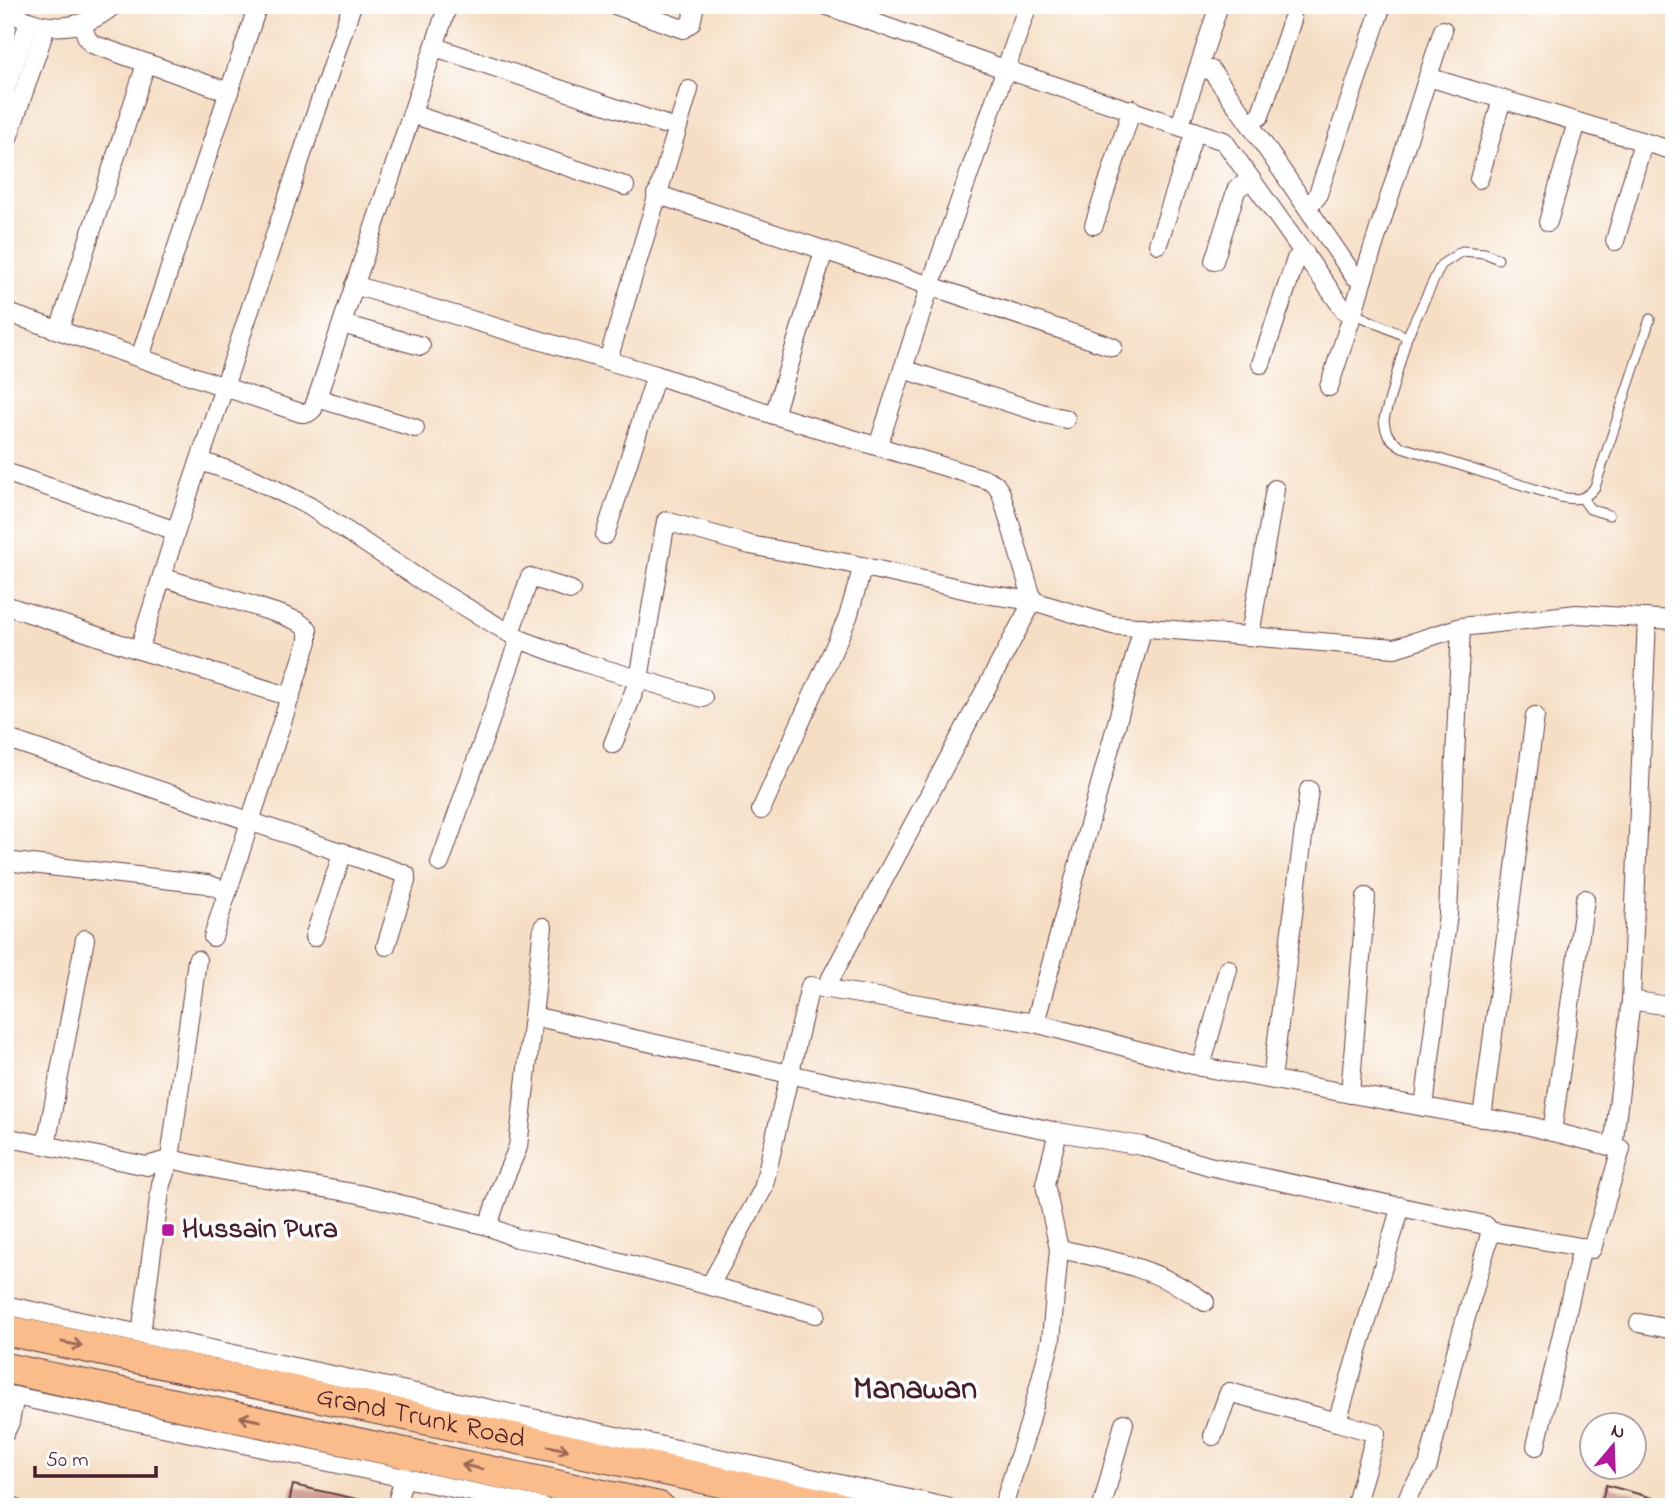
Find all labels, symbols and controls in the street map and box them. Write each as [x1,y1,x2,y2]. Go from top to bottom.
place label: Hussain Pura [182,1210,338,1251]
marker: Hussain Pura [160,1222,176,1238]
one-way arrow [60,1338,83,1352]
district label: Manawan [853,1367,977,1414]
street label: Grand Trunk Road [312,1376,529,1461]
north arrow [1578,1410,1648,1480]
one-way arrow [239,1412,262,1426]
text: N [1607,1417,1628,1447]
scale bar [35,1435,156,1479]
one-way arrow [546,1442,569,1456]
text: 50 m [46,1446,89,1476]
one-way arrow [461,1459,484,1473]

